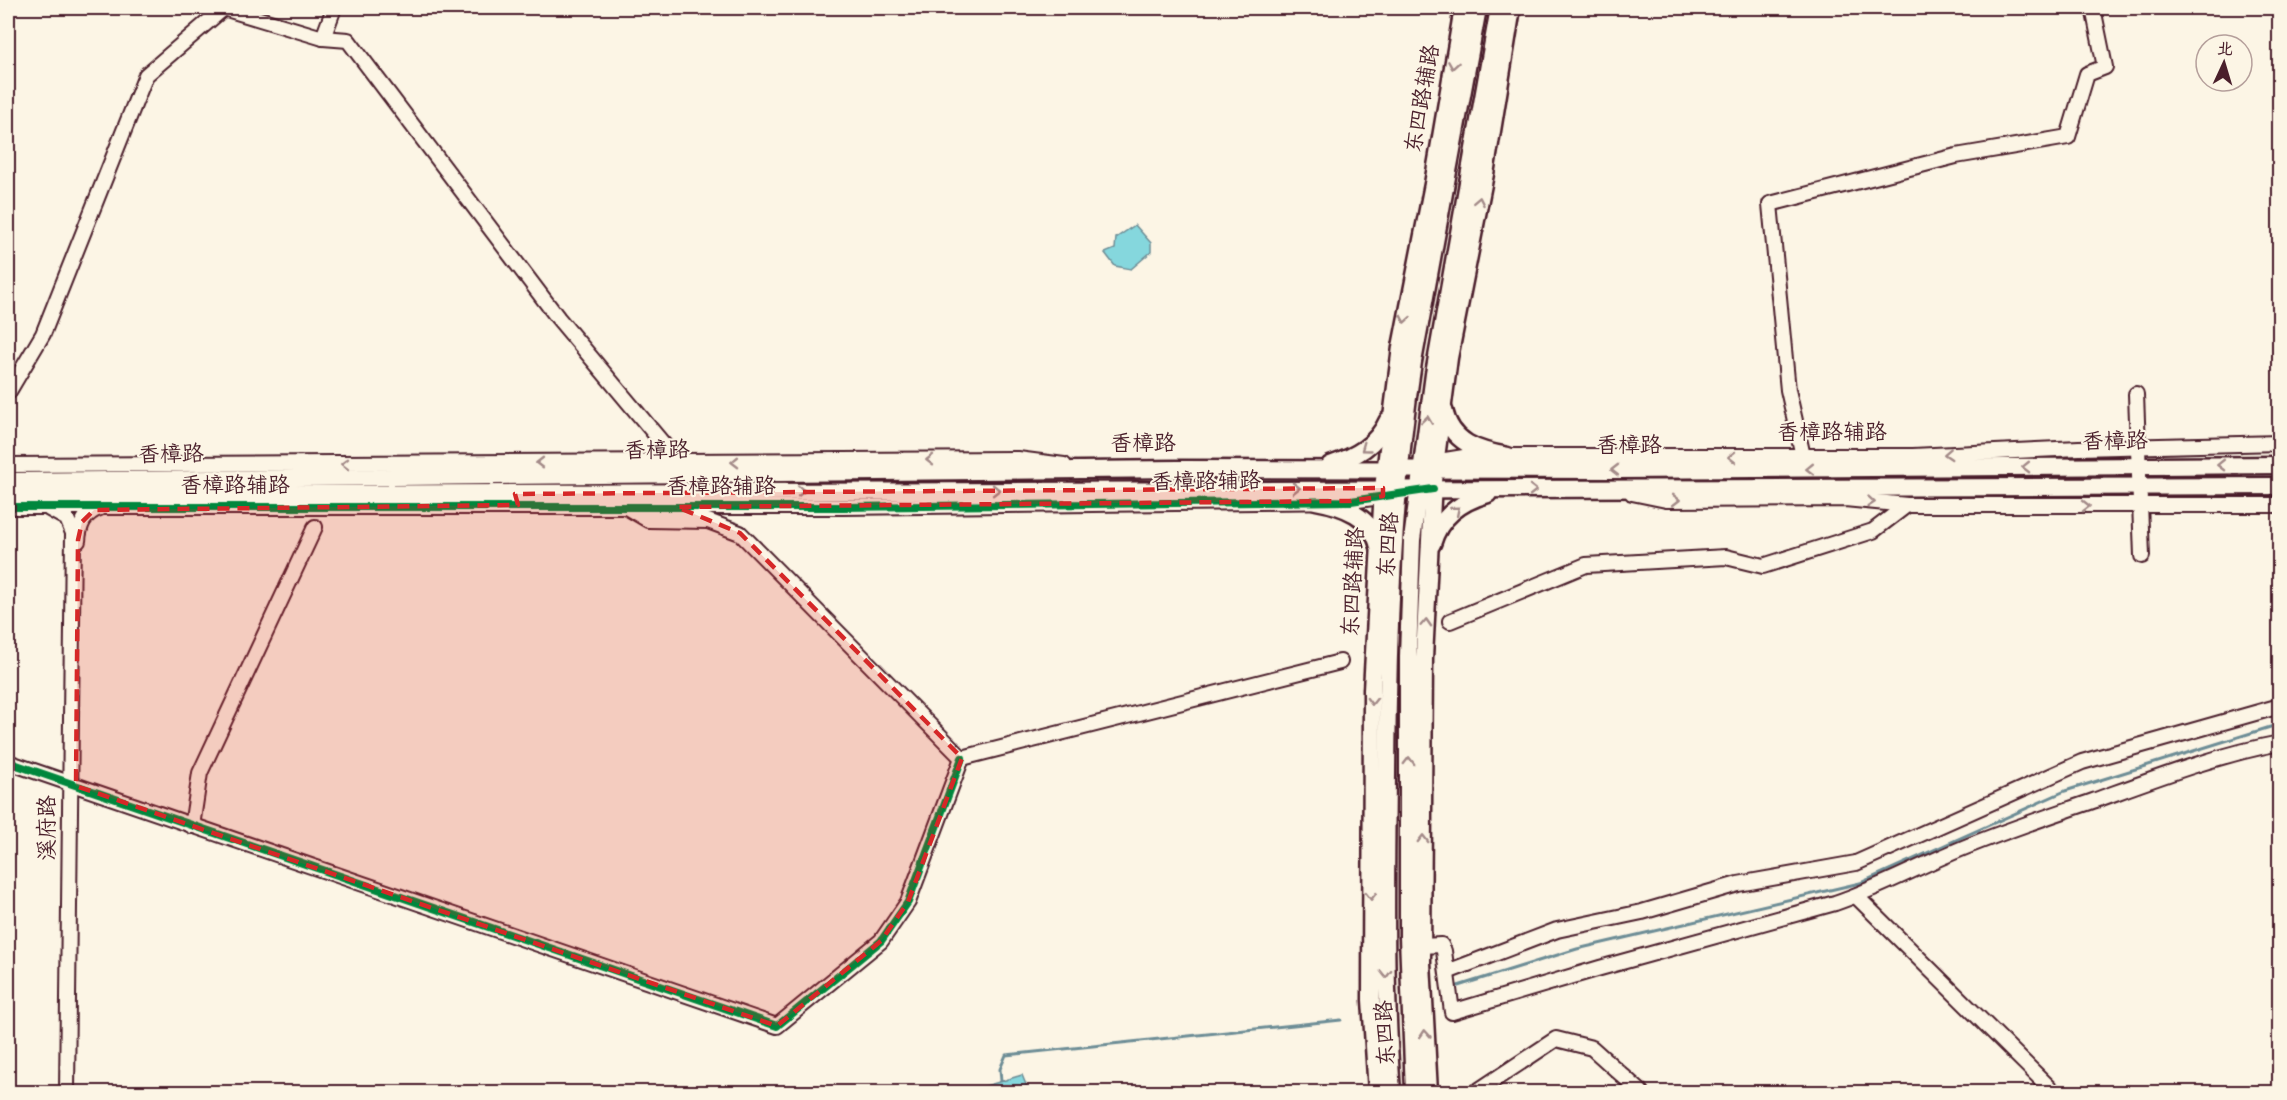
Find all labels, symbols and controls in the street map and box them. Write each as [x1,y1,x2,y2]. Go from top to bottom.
north arrow [2194,33,2254,93]
text: 北 [2216,40,2234,62]
street label: 东四路辅路 [1401,42,1447,155]
one-way arrow [1447,60,1460,70]
one-way arrow [1472,197,1485,207]
one-way arrow [1400,314,1412,323]
one-way arrow [1420,415,1432,424]
street label: 香樟路辅路 [1777,420,1887,448]
street label: 香樟路 [2082,428,2148,458]
street label: 香樟路 [1110,431,1176,459]
street label: 香樟路 [1596,433,1662,461]
street label: 香樟路 [624,437,690,467]
street label: 香樟路 [138,441,204,471]
one-way arrow [1360,441,1371,452]
one-way arrow [1944,448,1953,461]
one-way arrow [1728,451,1737,463]
one-way arrow [926,454,935,466]
one-way arrow [731,456,740,468]
one-way arrow [536,457,545,469]
one-way arrow [341,458,350,470]
one-way arrow [2217,459,2226,471]
one-way arrow [2022,461,2031,473]
one-way arrow [1806,463,1815,475]
one-way arrow [1611,464,1620,476]
street label: 香樟路辅路 [1151,468,1261,498]
street label: 香樟路辅路 [180,473,290,501]
street label: 香樟路辅路 [666,474,776,502]
one-way arrow [1291,482,1300,494]
one-way arrow [991,484,1000,496]
one-way arrow [1528,484,1537,496]
one-way arrow [796,485,805,497]
one-way arrow [1671,494,1680,506]
one-way arrow [1866,495,1875,508]
one-way arrow [2082,500,2091,512]
one-way arrow [1449,506,1460,517]
street label: 东四路 [1374,511,1406,579]
street label: 东四路辅路 [1338,526,1372,638]
one-way arrow [1419,619,1432,628]
one-way arrow [1366,696,1378,705]
one-way arrow [1403,757,1415,766]
street label: 溪府路 [35,795,63,861]
one-way arrow [1417,835,1429,844]
one-way arrow [1365,891,1377,900]
one-way arrow [1380,969,1393,978]
street label: 东四路 [1371,999,1403,1067]
one-way arrow [1419,1030,1432,1039]

